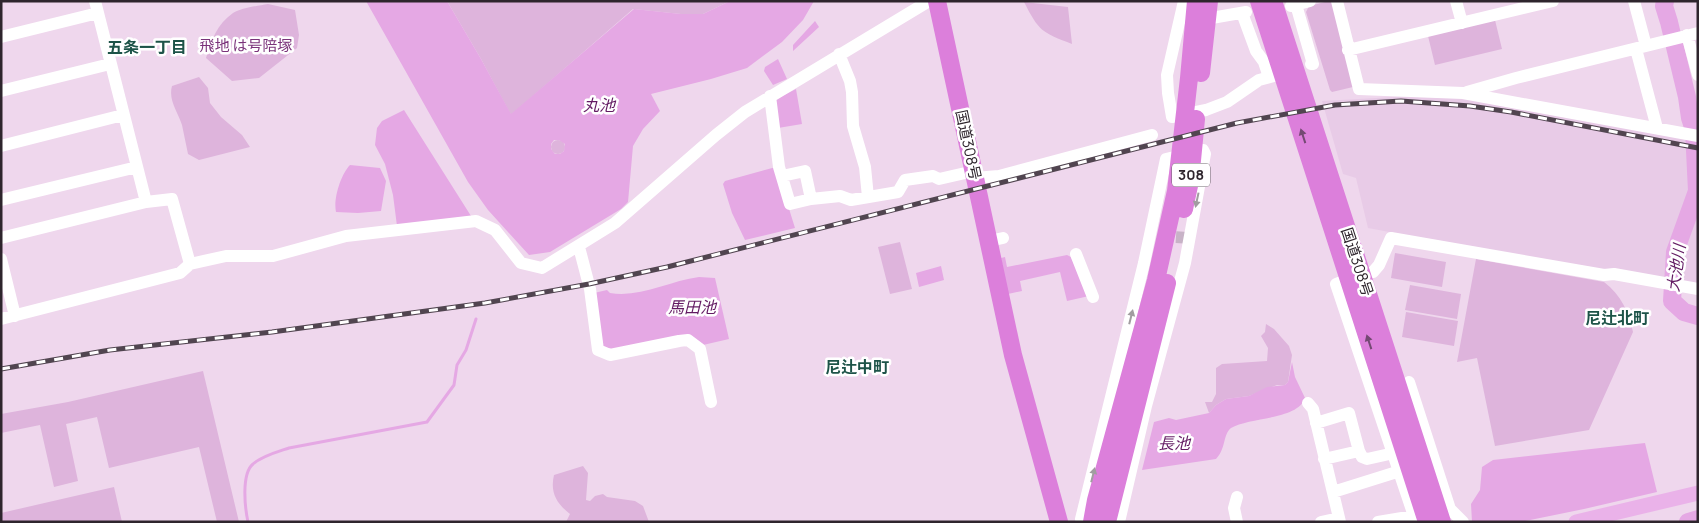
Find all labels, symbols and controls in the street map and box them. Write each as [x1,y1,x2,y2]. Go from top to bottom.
park label: 飛地 は号陪塚 [199,35,293,56]
district label: 五条一丁目 [107,36,187,58]
water label: 丸池 [583,94,617,116]
street label: 国道308号 [951,108,986,182]
one-way arrow [1299,128,1306,143]
road number: 308 [1172,164,1210,186]
one-way arrow [1193,192,1201,208]
street label: 国道308号 [1336,225,1378,299]
water label: 大池川 [1662,241,1691,293]
water label: 馬田池 [668,296,718,318]
district label: 尼辻北町 [1585,307,1649,329]
one-way arrow [1127,309,1135,324]
one-way arrow [1365,334,1373,349]
district label: 尼辻中町 [825,356,889,378]
water label: 長池 [1158,432,1192,454]
one-way arrow [1089,467,1097,482]

